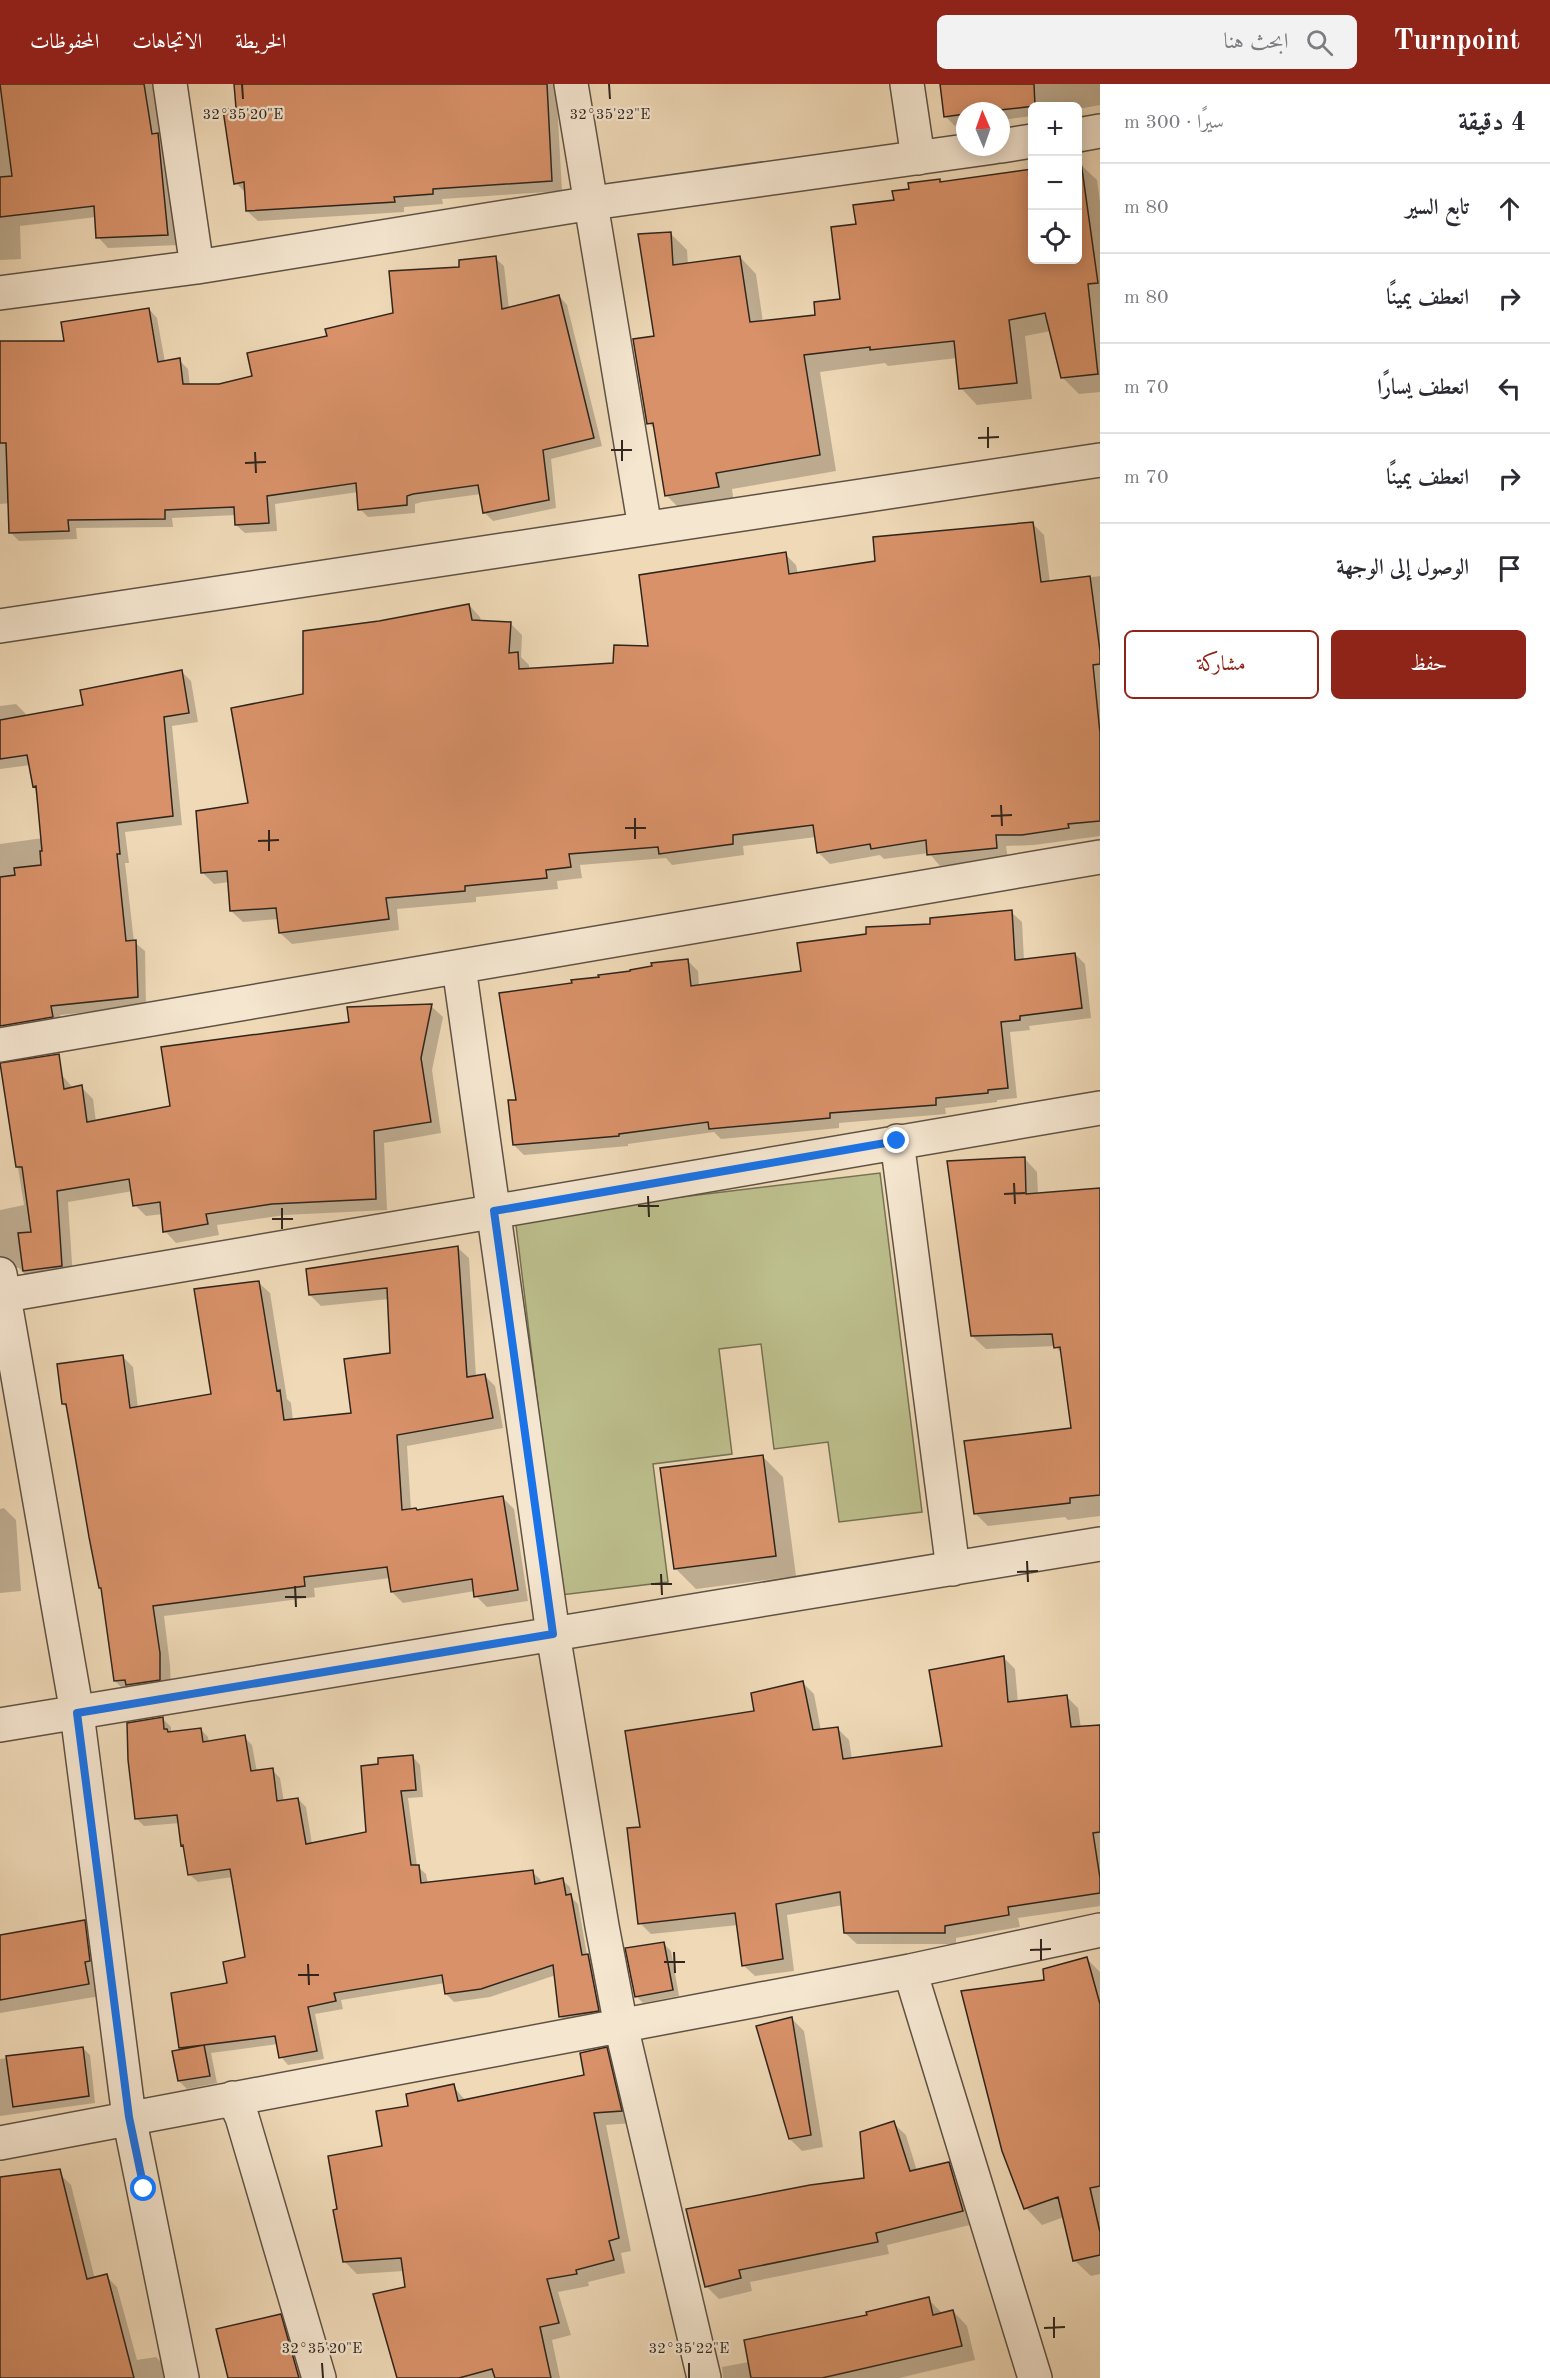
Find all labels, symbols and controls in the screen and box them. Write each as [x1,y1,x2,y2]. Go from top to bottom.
search box [937,15,1357,69]
icon: search [1303,26,1336,59]
text: Turnpoint [1393,28,1520,56]
text: ابحث هنا [1224,31,1288,53]
text: المحفوظات [30,32,99,53]
text: الاتجاهات [132,32,202,53]
text: الخريطة [235,32,286,53]
north arrow [956,102,1010,156]
map controls [1028,102,1082,264]
button: + [1028,102,1082,156]
text: 32°35'20"E [203,108,283,123]
text: 32°35'22"E [570,108,650,123]
text: 4 دقيقة [1458,110,1526,136]
text: سيرًا · 300 m [1124,113,1224,133]
button: − [1028,156,1082,210]
icon: ahead [1493,192,1526,225]
text: تابع السير [1405,197,1469,219]
text: 80 m [1124,198,1169,218]
button: locate [1028,210,1082,264]
icon: right [1493,282,1526,315]
text: انعطف يمينًا [1386,287,1469,309]
text: 80 m [1124,288,1169,308]
icon: left [1493,372,1526,405]
text: انعطف يسارًا [1377,377,1469,399]
text: 70 m [1124,378,1169,398]
icon: right [1493,462,1526,495]
text: انعطف يمينًا [1386,467,1469,489]
text: 70 m [1124,468,1169,488]
icon: arrive [1493,552,1526,585]
text: الوصول إلى الوجهة [1336,557,1469,579]
button: مشاركة [1124,630,1319,699]
button: حفظ [1331,630,1526,699]
route end [883,1127,909,1153]
route start [130,2175,156,2201]
text: 32°35'20"E [282,2342,362,2357]
text: 32°35'22"E [649,2342,729,2357]

